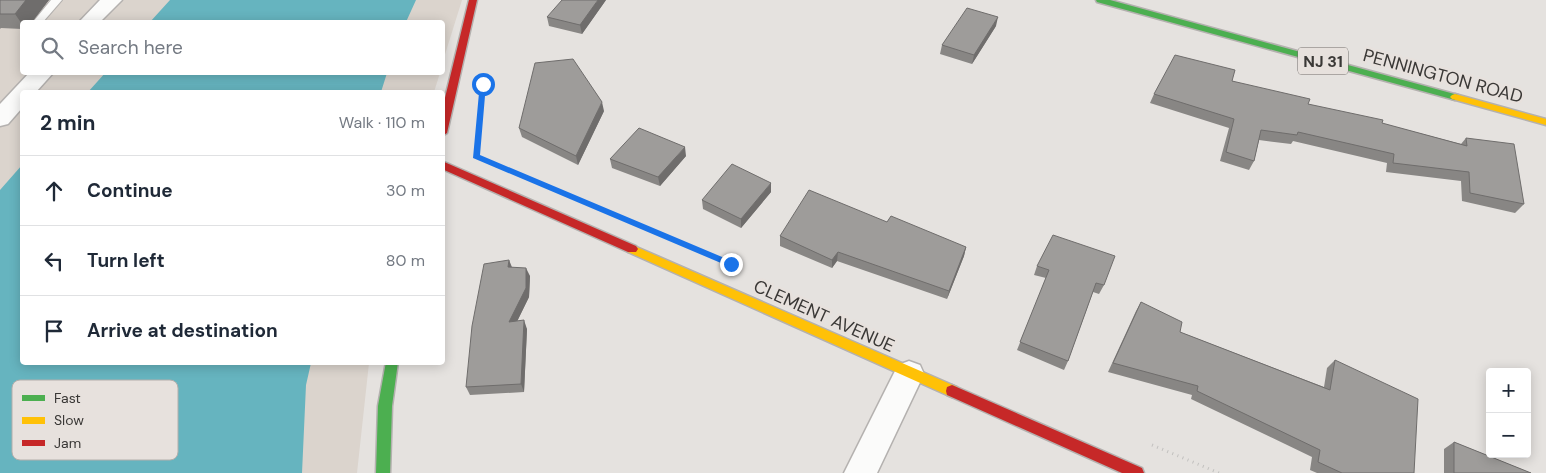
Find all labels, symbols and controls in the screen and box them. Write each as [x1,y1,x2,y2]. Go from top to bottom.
search box [20,20,445,75]
icon: search [38,34,66,62]
text: Search here [78,35,183,60]
street label: PENNINGTON ROAD [1360,43,1526,109]
road number: NJ 31 [1298,48,1348,74]
route start [472,73,495,96]
text: 2 min [40,109,96,137]
text: Walk · 110 m [339,112,425,133]
icon: ahead [40,177,68,205]
text: Continue [87,178,173,203]
text: 30 m [386,180,425,201]
icon: left [40,247,68,275]
text: Turn left [87,248,165,273]
text: 80 m [386,250,425,271]
route end [720,253,743,276]
street label: CLEMENT AVENUE [750,274,898,358]
icon: arrive [40,317,68,345]
text: Arrive at destination [87,318,278,343]
map controls [1486,368,1531,458]
button: + [1486,368,1531,413]
legend [12,380,178,460]
text: Fast [54,389,81,407]
text: Slow [54,411,84,429]
button: − [1486,413,1531,458]
text: Jam [54,434,81,452]

